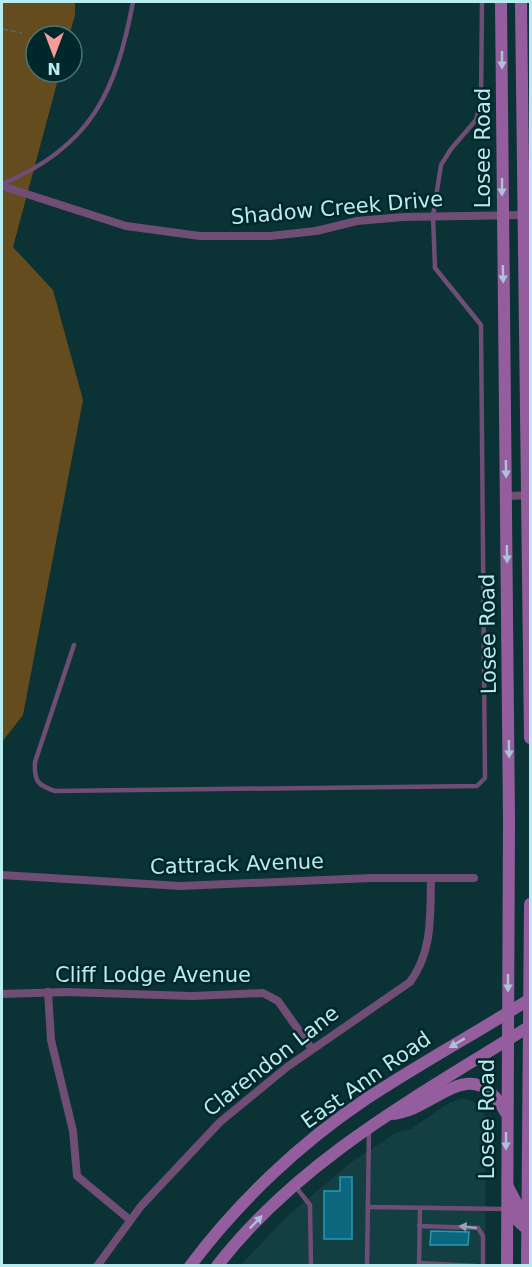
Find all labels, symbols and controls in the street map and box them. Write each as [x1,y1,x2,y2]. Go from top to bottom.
north arrow [24,24,84,84]
one-way arrow [497,50,507,69]
text: N [47,59,61,78]
street label: Losee Road [471,88,495,208]
one-way arrow [497,177,507,196]
street label: Shadow Creek Drive [230,187,444,229]
one-way arrow [498,264,508,283]
one-way arrow [501,460,511,479]
one-way arrow [502,545,512,564]
street label: Losee Road [475,574,501,694]
one-way arrow [504,740,514,759]
street label: Cattrack Avenue [150,849,324,879]
street label: Cliff Lodge Avenue [55,963,251,987]
one-way arrow [503,973,513,992]
street label: Clarendon Lane [199,1001,343,1121]
street label: East Ann Road [297,1026,435,1134]
one-way arrow [449,1037,465,1048]
street label: Losee Road [475,1059,499,1179]
one-way arrow [501,1132,511,1151]
one-way arrow [248,1215,262,1229]
one-way arrow [458,1223,477,1232]

